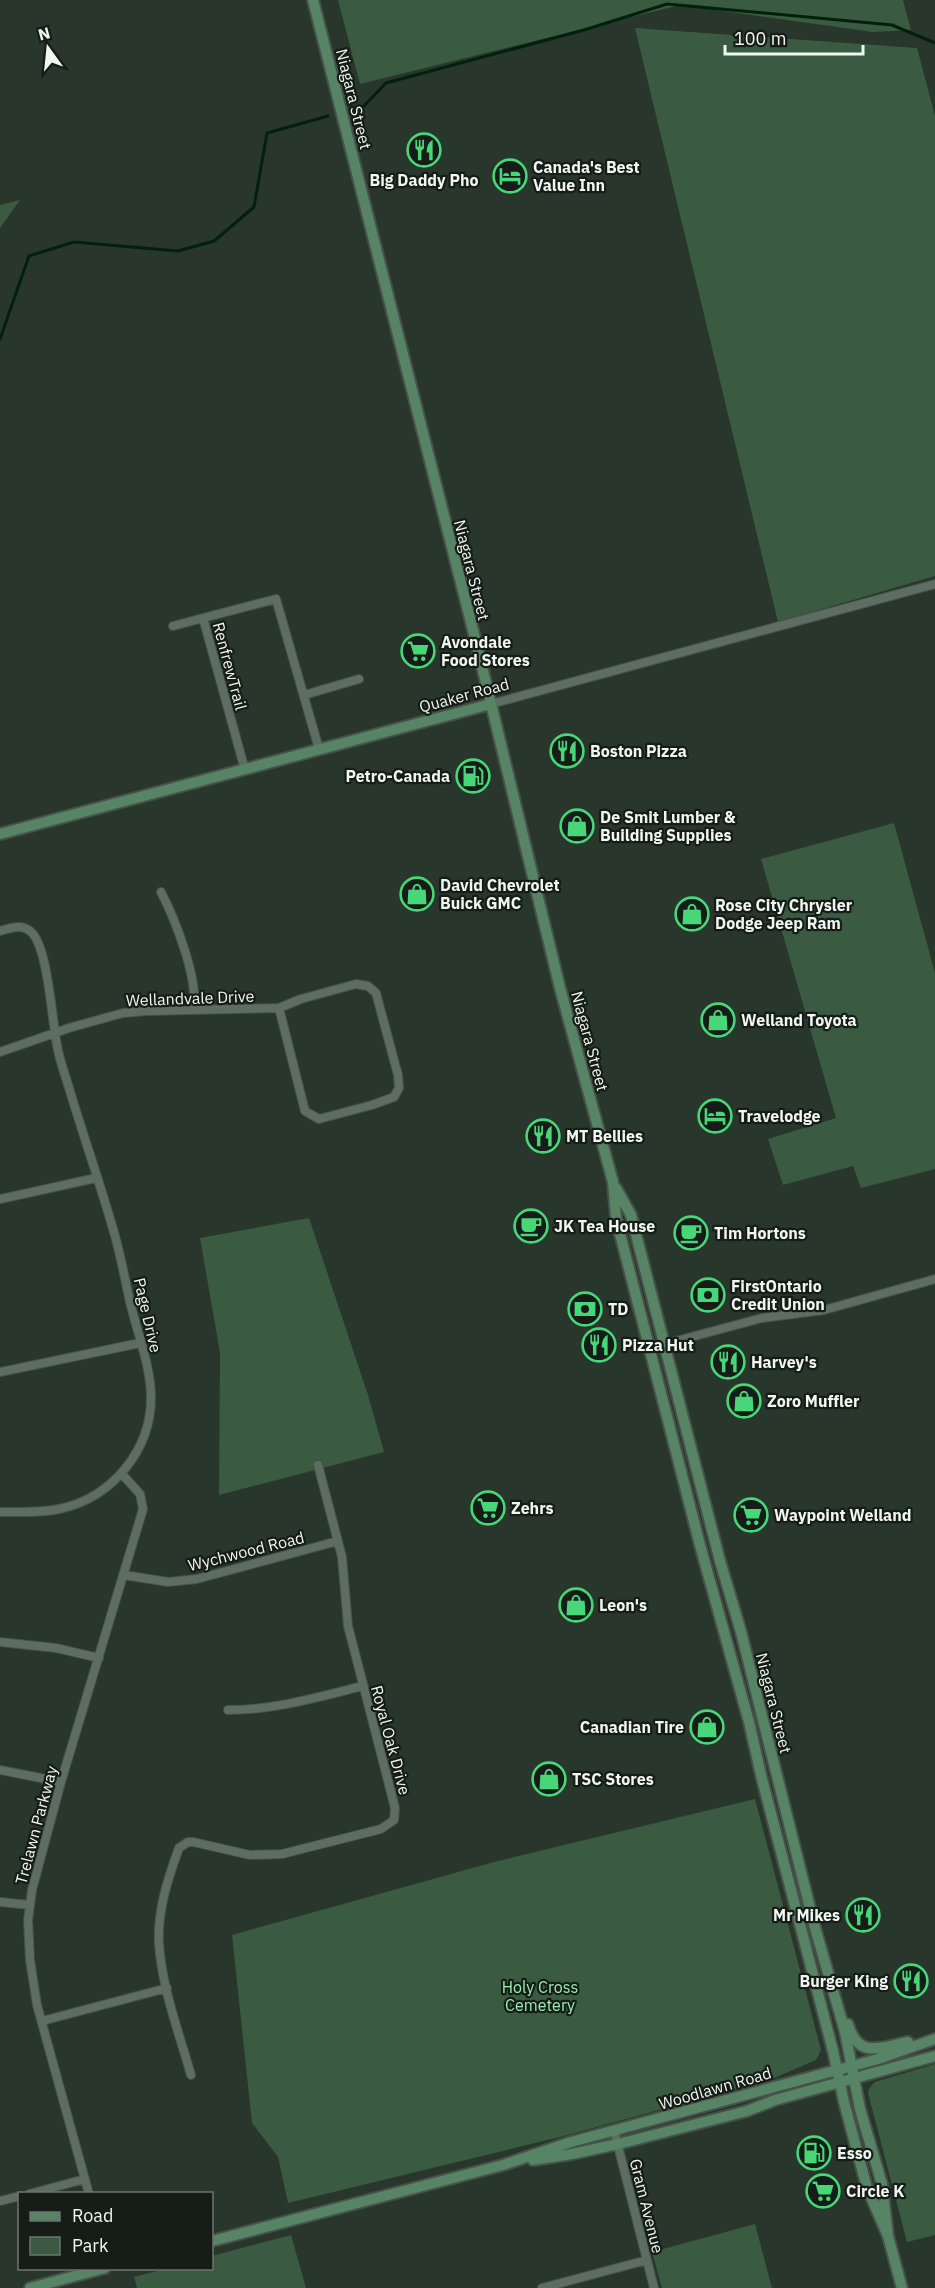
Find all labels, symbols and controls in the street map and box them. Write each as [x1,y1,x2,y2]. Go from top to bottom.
north arrow [18,18,78,78]
scale bar [725,18,863,56]
text: N [36,22,52,45]
text: 100 m [734,27,786,50]
street label: Niagara Street [332,47,376,151]
restaurant icon: Big Daddy Pho [406,132,442,168]
place label: Canada's Best Value Inn [533,157,640,195]
hotel icon: Canada's Best Value Inn [492,158,528,194]
place label: Big Daddy Pho [370,170,478,190]
street label: Niagara Street [450,518,494,622]
street label: RenfrewTrail [209,620,251,712]
place label: Avondale Food Stores [441,632,530,670]
supermarket icon: Avondale Food Stores [400,633,436,669]
street label: Quaker Road [417,673,511,717]
restaurant icon: Boston Pizza [549,733,585,769]
place label: Boston Pizza [590,741,687,761]
fuel station icon: Petro-Canada [455,758,491,794]
place label: Petro-Canada [345,766,450,786]
place label: De Smit Lumber & Building Supplies [600,807,736,845]
shop icon: De Smit Lumber & Building Supplies [559,808,595,844]
place label: David Chevrolet Buick GMC [440,875,560,913]
shop icon: David Chevrolet Buick GMC [399,876,435,912]
place label: Rose City Chrysler Dodge Jeep Ram [715,895,853,933]
shop icon: Rose City Chrysler Dodge Jeep Ram [674,896,710,932]
street label: Wellandvale Drive [125,986,255,1010]
street label: Niagara Street [567,989,613,1093]
shop icon: Welland Toyota [700,1002,736,1038]
place label: Welland Toyota [741,1010,857,1030]
hotel icon: Travelodge [697,1098,733,1134]
place label: Travelodge [738,1106,821,1126]
restaurant icon: MT Bellies [525,1118,561,1154]
place label: MT Bellies [566,1126,643,1146]
cafe icon: JK Tea House [513,1208,549,1244]
cafe icon: Tim Hortons [673,1215,709,1251]
place label: JK Tea House [554,1216,655,1236]
place label: Tim Hortons [714,1223,806,1243]
street label: Page Drive [130,1276,166,1355]
place label: FirstOntario Credit Union [731,1276,825,1314]
bank icon: FirstOntario Credit Union [690,1277,726,1313]
bank icon: TD [567,1291,603,1327]
place label: TD [608,1299,629,1319]
restaurant icon: Pizza Hut [581,1327,617,1363]
place label: Pizza Hut [622,1335,694,1355]
restaurant icon: Harvey's [710,1344,746,1380]
place label: Harvey's [751,1352,817,1372]
shop icon: Zoro Muffler [726,1383,762,1419]
place label: Zoro Muffler [767,1391,860,1411]
supermarket icon: Zehrs [470,1490,506,1526]
supermarket icon: Waypoint Welland [733,1497,769,1533]
place label: Zehrs [511,1498,554,1518]
place label: Waypoint Welland [774,1505,911,1525]
street label: Wychwood Road [186,1527,306,1575]
shop icon: Leon's [558,1587,594,1623]
place label: Leon's [599,1595,647,1615]
street label: Niagara Street [752,1651,796,1755]
street label: Royal Oak Drive [367,1683,415,1797]
shop icon: Canadian Tire [689,1709,725,1745]
place label: Canadian Tire [580,1717,684,1737]
shop icon: TSC Stores [531,1761,567,1797]
street label: Trelawn Parkway [11,1763,61,1887]
place label: TSC Stores [572,1769,654,1789]
restaurant icon: Mr Mikes [845,1897,881,1933]
place label: Mr Mikes [773,1905,840,1925]
restaurant icon: Burger King [893,1963,929,1999]
place label: Burger King [800,1971,888,1991]
park label: Holy Cross Cemetery [502,1977,578,2015]
street label: Woodlawn Road [656,2062,774,2114]
fuel station icon: Esso [796,2135,832,2171]
place label: Esso [837,2143,872,2163]
street label: Gram Avenue [626,2157,668,2256]
supermarket icon: Circle K [805,2173,841,2209]
place label: Circle K [846,2181,904,2201]
legend [18,2192,213,2270]
text: Road [72,2204,113,2227]
text: Park [72,2234,109,2257]

